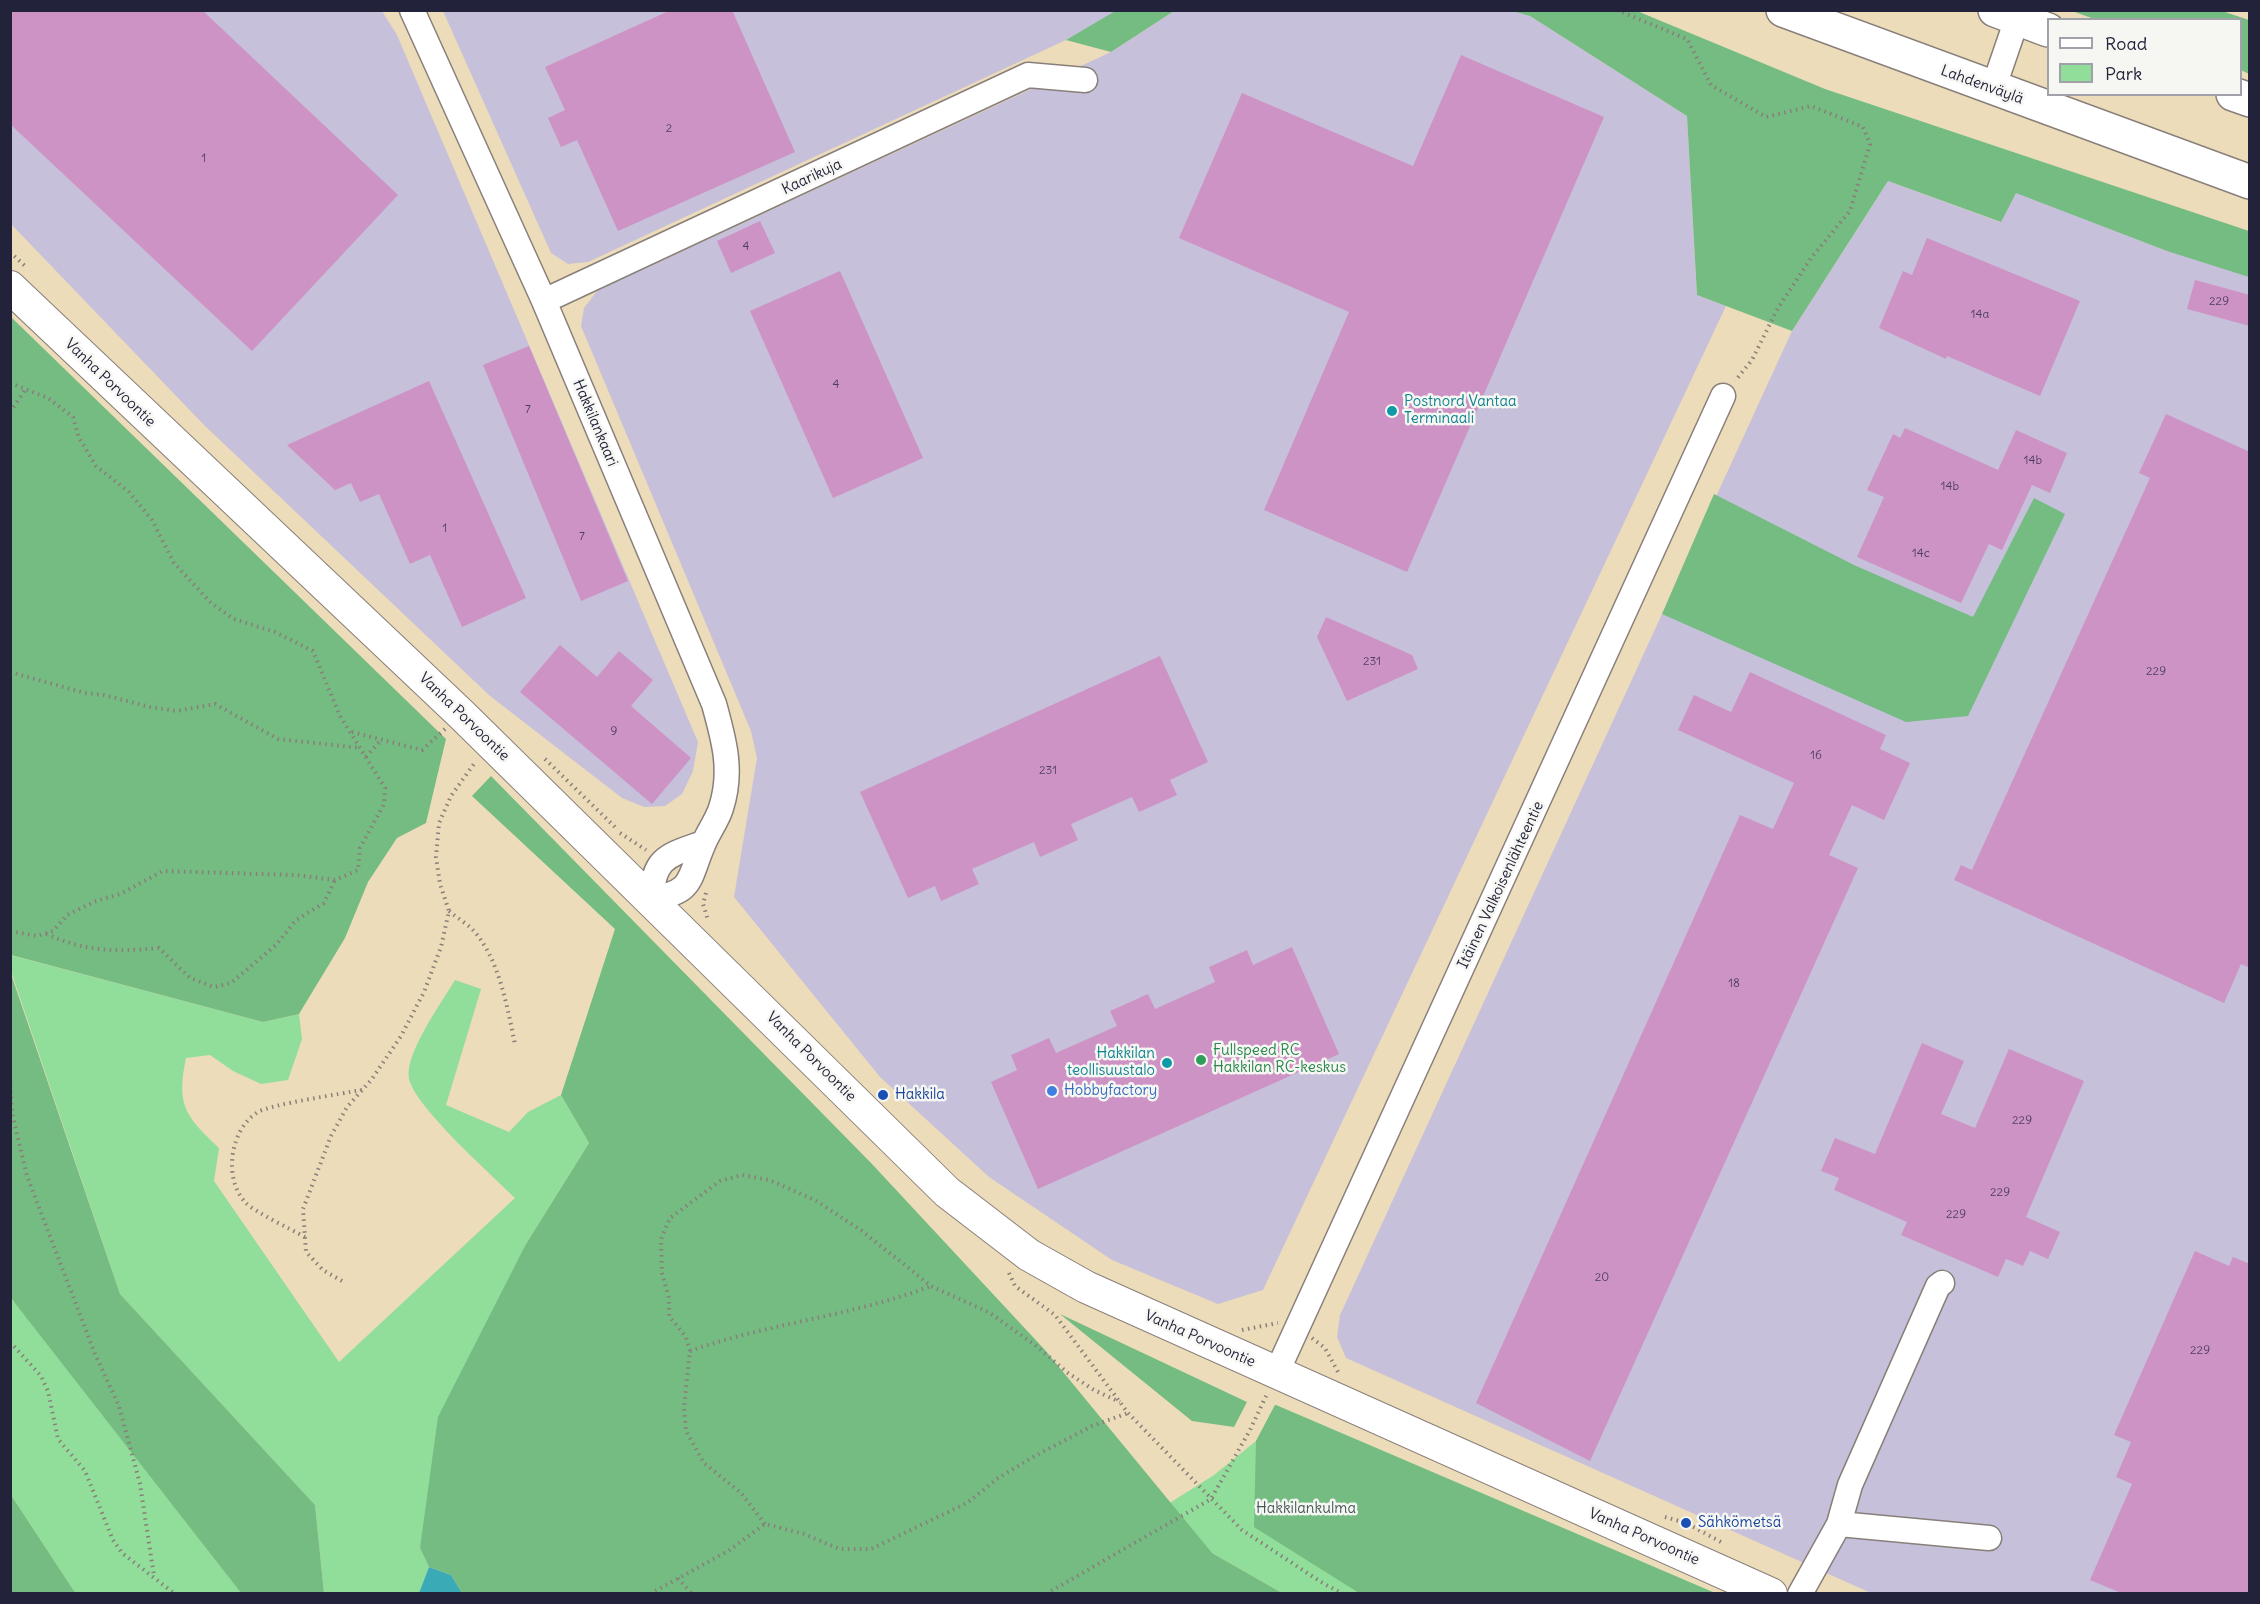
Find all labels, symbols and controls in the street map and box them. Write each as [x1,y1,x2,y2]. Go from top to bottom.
legend [2047,18,2242,96]
text: Road [2105,32,2147,55]
street label: Lahdenväylä [1938,62,2026,108]
text: Park [2105,62,2142,85]
house number: 2 [666,122,672,136]
house number: 1 [202,152,206,166]
street label: Kaarikuja [779,155,845,199]
house number: 4 [743,240,749,254]
house number: 229 [2209,295,2229,309]
house number: 14a [1971,308,1989,322]
street label: Vanha Porvoontie [61,335,159,431]
street label: Hakkilankaari [569,377,621,469]
house number: 4 [833,378,839,392]
place label: Postnord Vantaa Terminaali [1404,393,1516,428]
house number: 7 [525,403,531,417]
marker: Postnord Vantaa Terminaali [1385,404,1399,418]
house number: 14b [2024,454,2042,468]
house number: 14b [1941,480,1959,494]
house number: 1 [443,522,447,536]
house number: 7 [579,530,585,544]
house number: 14c [1912,547,1930,561]
house number: 231 [1363,655,1381,669]
house number: 229 [2146,665,2166,679]
street label: Vanha Porvoontie [415,669,513,765]
house number: 9 [611,725,617,739]
house number: 16 [1810,749,1822,763]
house number: 231 [1039,764,1057,778]
street label: Itäinen Valkoisenlähteentie [1454,799,1548,971]
house number: 18 [1728,977,1740,991]
street label: Vanha Porvoontie [762,1008,860,1106]
place label: Fullspeed RC Hakkilan RC-keskus [1213,1042,1346,1077]
place label: Hakkilan teollisuustalo [1067,1045,1155,1080]
marker: Fullspeed RC Hakkilan RC-keskus [1194,1053,1208,1067]
marker: Hakkilan teollisuustalo [1160,1056,1174,1070]
place label: Hobbyfactory [1064,1082,1157,1100]
marker: Hobbyfactory [1045,1084,1059,1098]
place label: Hakkila [895,1086,945,1104]
marker: Hakkila [876,1088,890,1102]
house number: 229 [2012,1114,2032,1128]
house number: 229 [1990,1186,2010,1200]
house number: 229 [1946,1208,1966,1222]
house number: 20 [1595,1271,1609,1285]
street label: Vanha Porvoontie [1142,1307,1258,1371]
house number: 229 [2190,1344,2210,1358]
park label: Hakkilankulma [1256,1500,1356,1518]
street label: Vanha Porvoontie [1586,1505,1702,1569]
place label: Sähkömetsä [1698,1514,1781,1532]
marker: Sähkömetsä [1679,1516,1693,1530]

